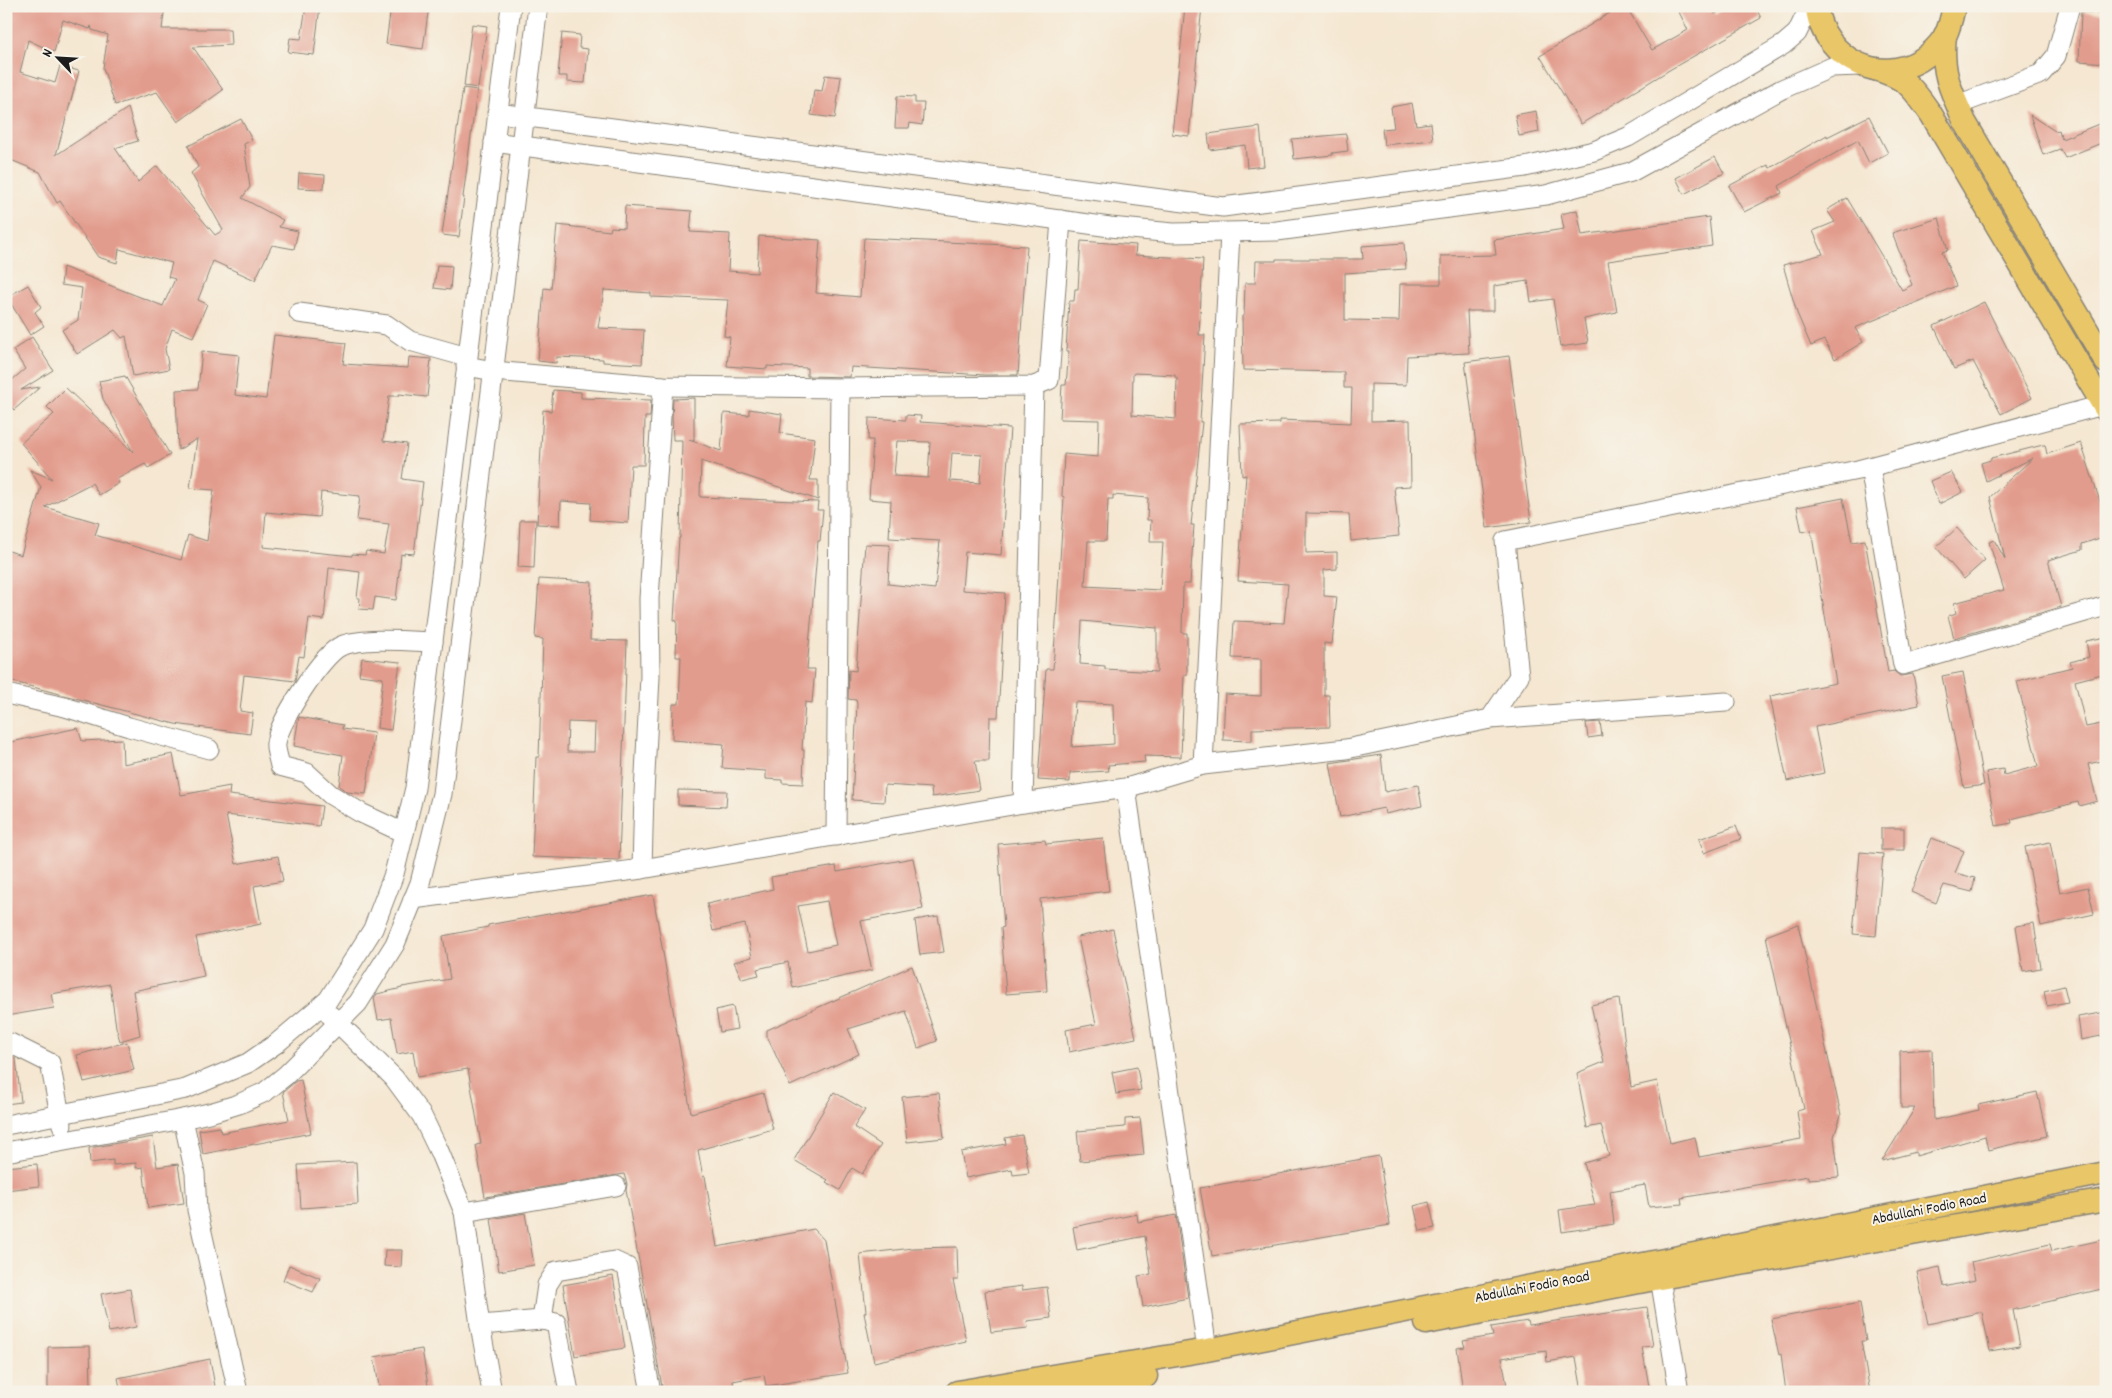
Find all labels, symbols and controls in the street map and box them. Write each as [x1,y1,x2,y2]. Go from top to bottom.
north arrow [32,32,82,82]
text: N [38,46,59,61]
street label: Abdullahi Fodio Road [1870,1188,1989,1232]
street label: Abdullahi Fodio Road [1473,1266,1592,1310]

